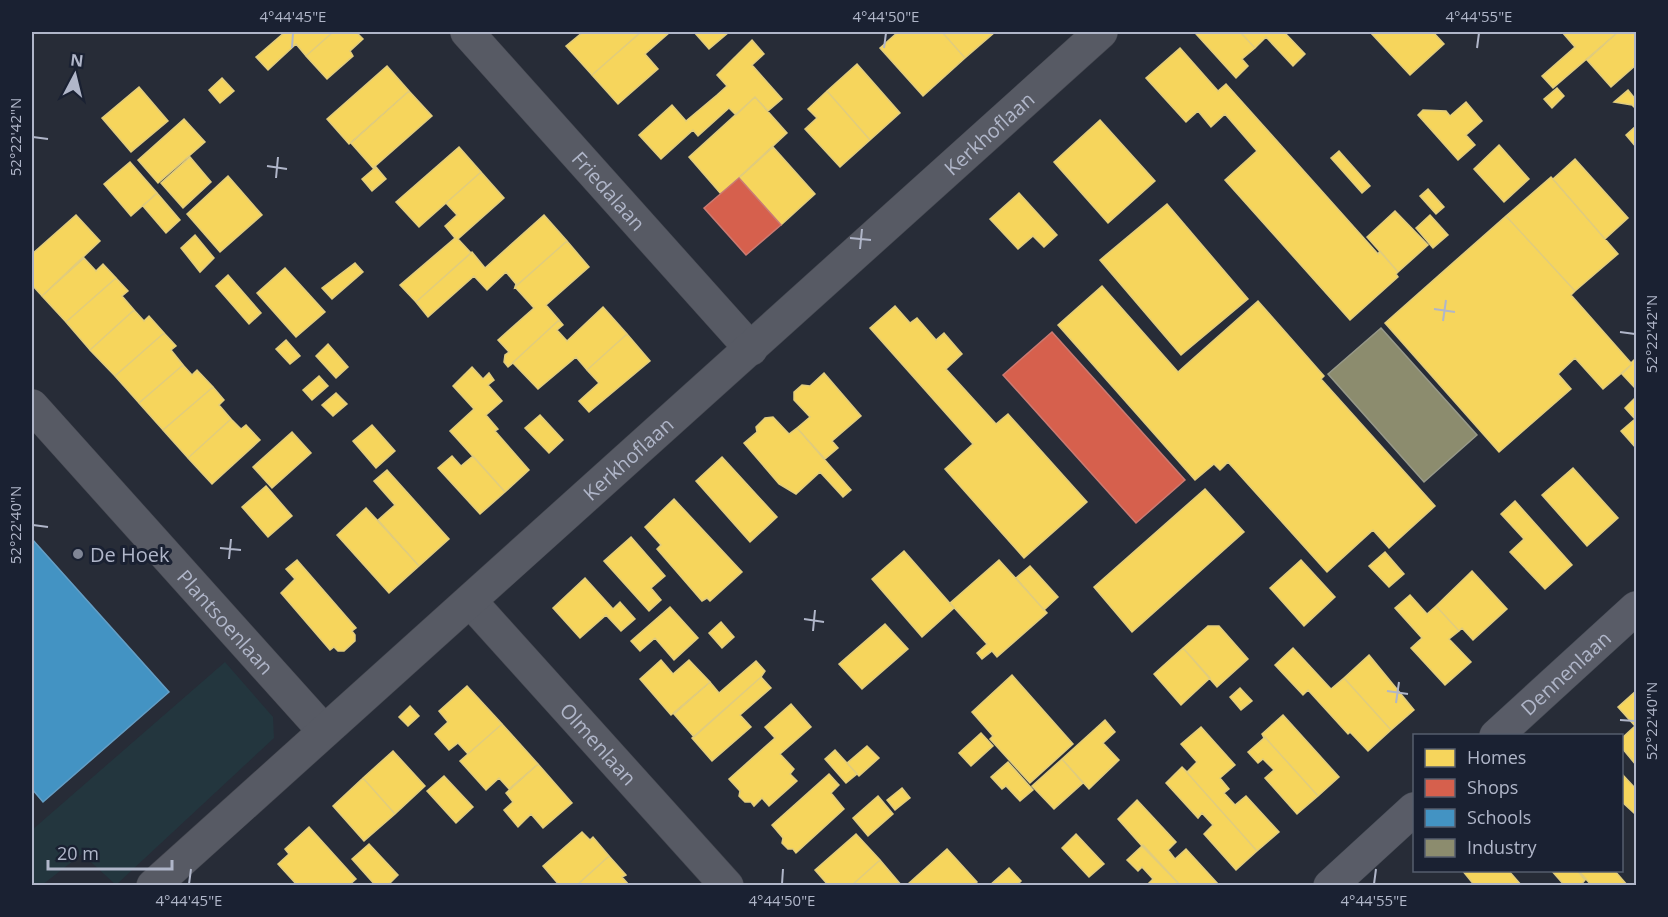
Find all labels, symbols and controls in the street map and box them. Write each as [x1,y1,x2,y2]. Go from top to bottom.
text: 4°44'45"E [260,6,326,26]
text: 4°44'50"E [853,6,919,26]
text: 4°44'55"E [1446,6,1512,26]
north arrow [45,45,105,105]
text: N [69,48,85,72]
street label: Kerkhoflaan [938,85,1040,181]
text: 52°22'42"N [5,98,25,176]
street label: Friedalaan [566,145,652,236]
text: 52°22'42"N [1641,295,1661,373]
street label: Kerkhoflaan [577,411,679,506]
text: 52°22'40"N [5,486,25,564]
place label: De Hoek [90,541,170,568]
marker: De Hoek [71,547,85,561]
street label: Plantsoenlaan [172,564,280,680]
street label: Dennenlaan [1514,624,1616,721]
text: 52°22'40"N [1641,682,1661,760]
street label: Olmenlaan [554,697,643,791]
legend [1413,734,1623,872]
text: Homes [1467,745,1526,769]
text: Shops [1467,775,1518,799]
text: Schools [1467,805,1531,829]
scale bar [48,833,172,871]
text: Industry [1467,835,1537,859]
text: 20 m [57,841,99,865]
text: 4°44'45"E [156,890,222,910]
text: 4°44'50"E [749,890,815,910]
text: 4°44'55"E [1341,890,1407,910]

